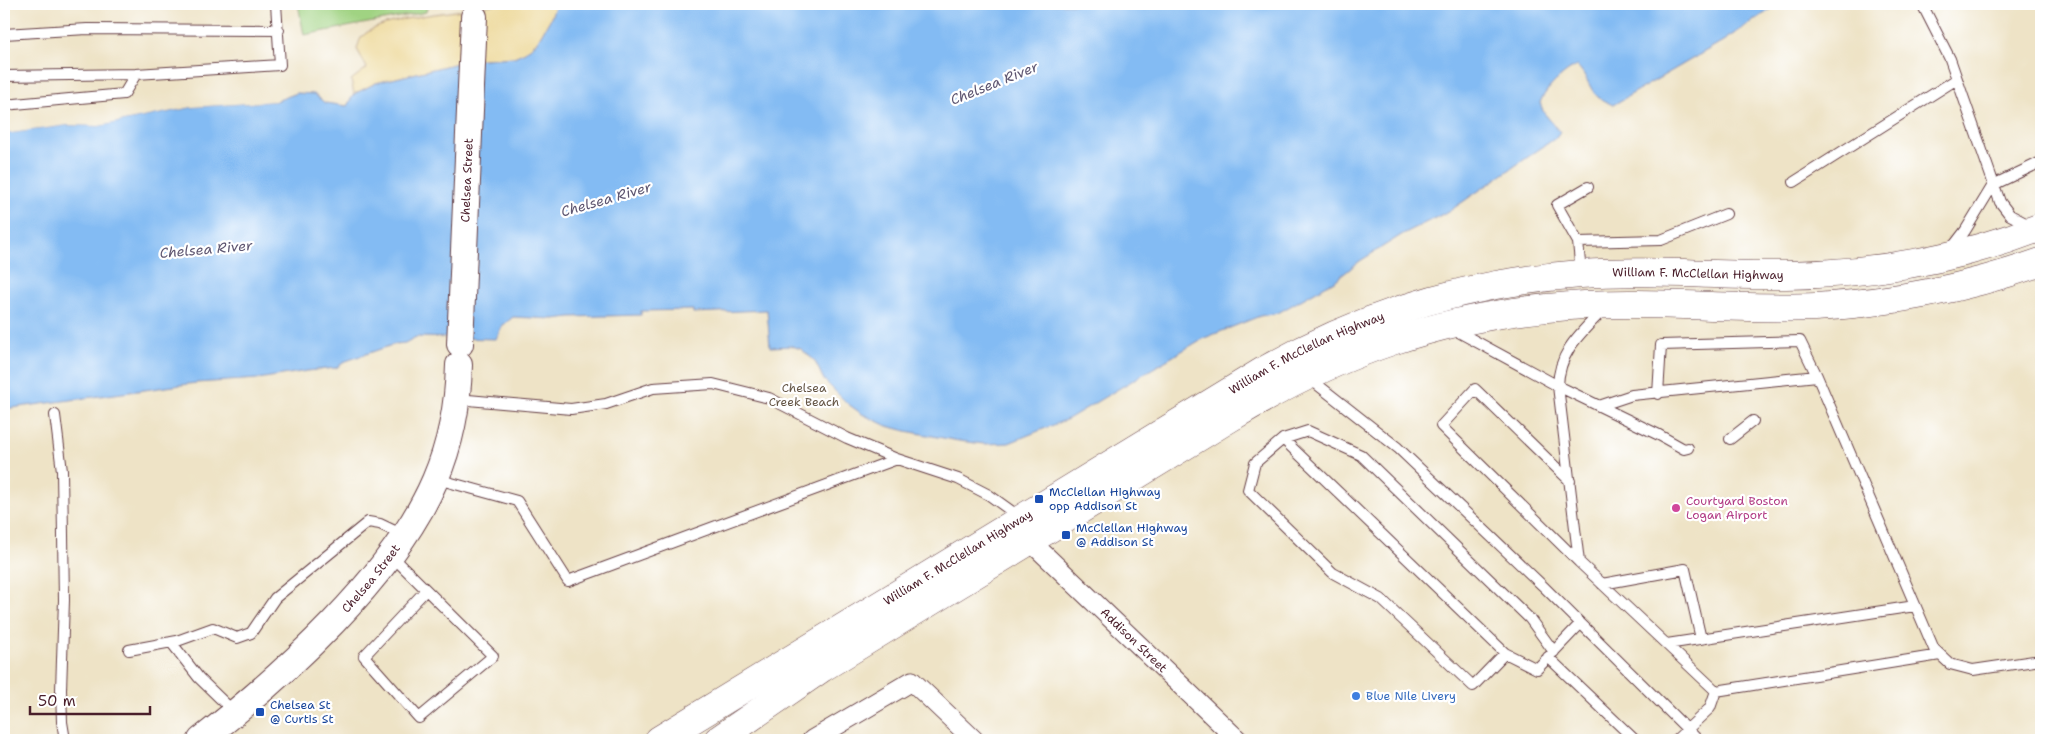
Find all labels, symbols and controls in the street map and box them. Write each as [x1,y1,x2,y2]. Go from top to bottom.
water label: Chelsea River [947,57,1041,109]
street label: Chelsea Street [457,138,477,223]
water label: Chelsea River [559,177,654,220]
water label: Chelsea River [159,236,254,262]
street label: William F. McClellan Highway [1612,264,1784,283]
street label: William F. McClellan Highway [1226,308,1386,398]
park label: Chelsea Creek Beach [769,380,839,410]
place label: McClellan Highway opp Addison St [1049,484,1161,514]
marker: McClellan Highway opp Addison St [1033,493,1045,505]
place label: Courtyard Boston Logan Airport [1686,493,1788,523]
marker: Courtyard Boston Logan Airport [1670,502,1682,514]
street label: William F. McClellan Highway [880,506,1035,609]
place label: McClellan Highway @ Addison St [1076,520,1188,550]
marker: McClellan Highway @ Addison St [1060,529,1072,541]
street label: Chelsea Street [338,541,404,616]
street label: Addison Street [1097,604,1171,676]
scale bar [30,684,150,716]
place label: Blue Nile Livery [1366,688,1456,704]
marker: Blue Nile Livery [1350,690,1362,702]
text: 50 m [38,691,76,711]
place label: Chelsea St @ Curtis St [270,697,334,727]
marker: Chelsea St @ Curtis St [254,706,266,718]

